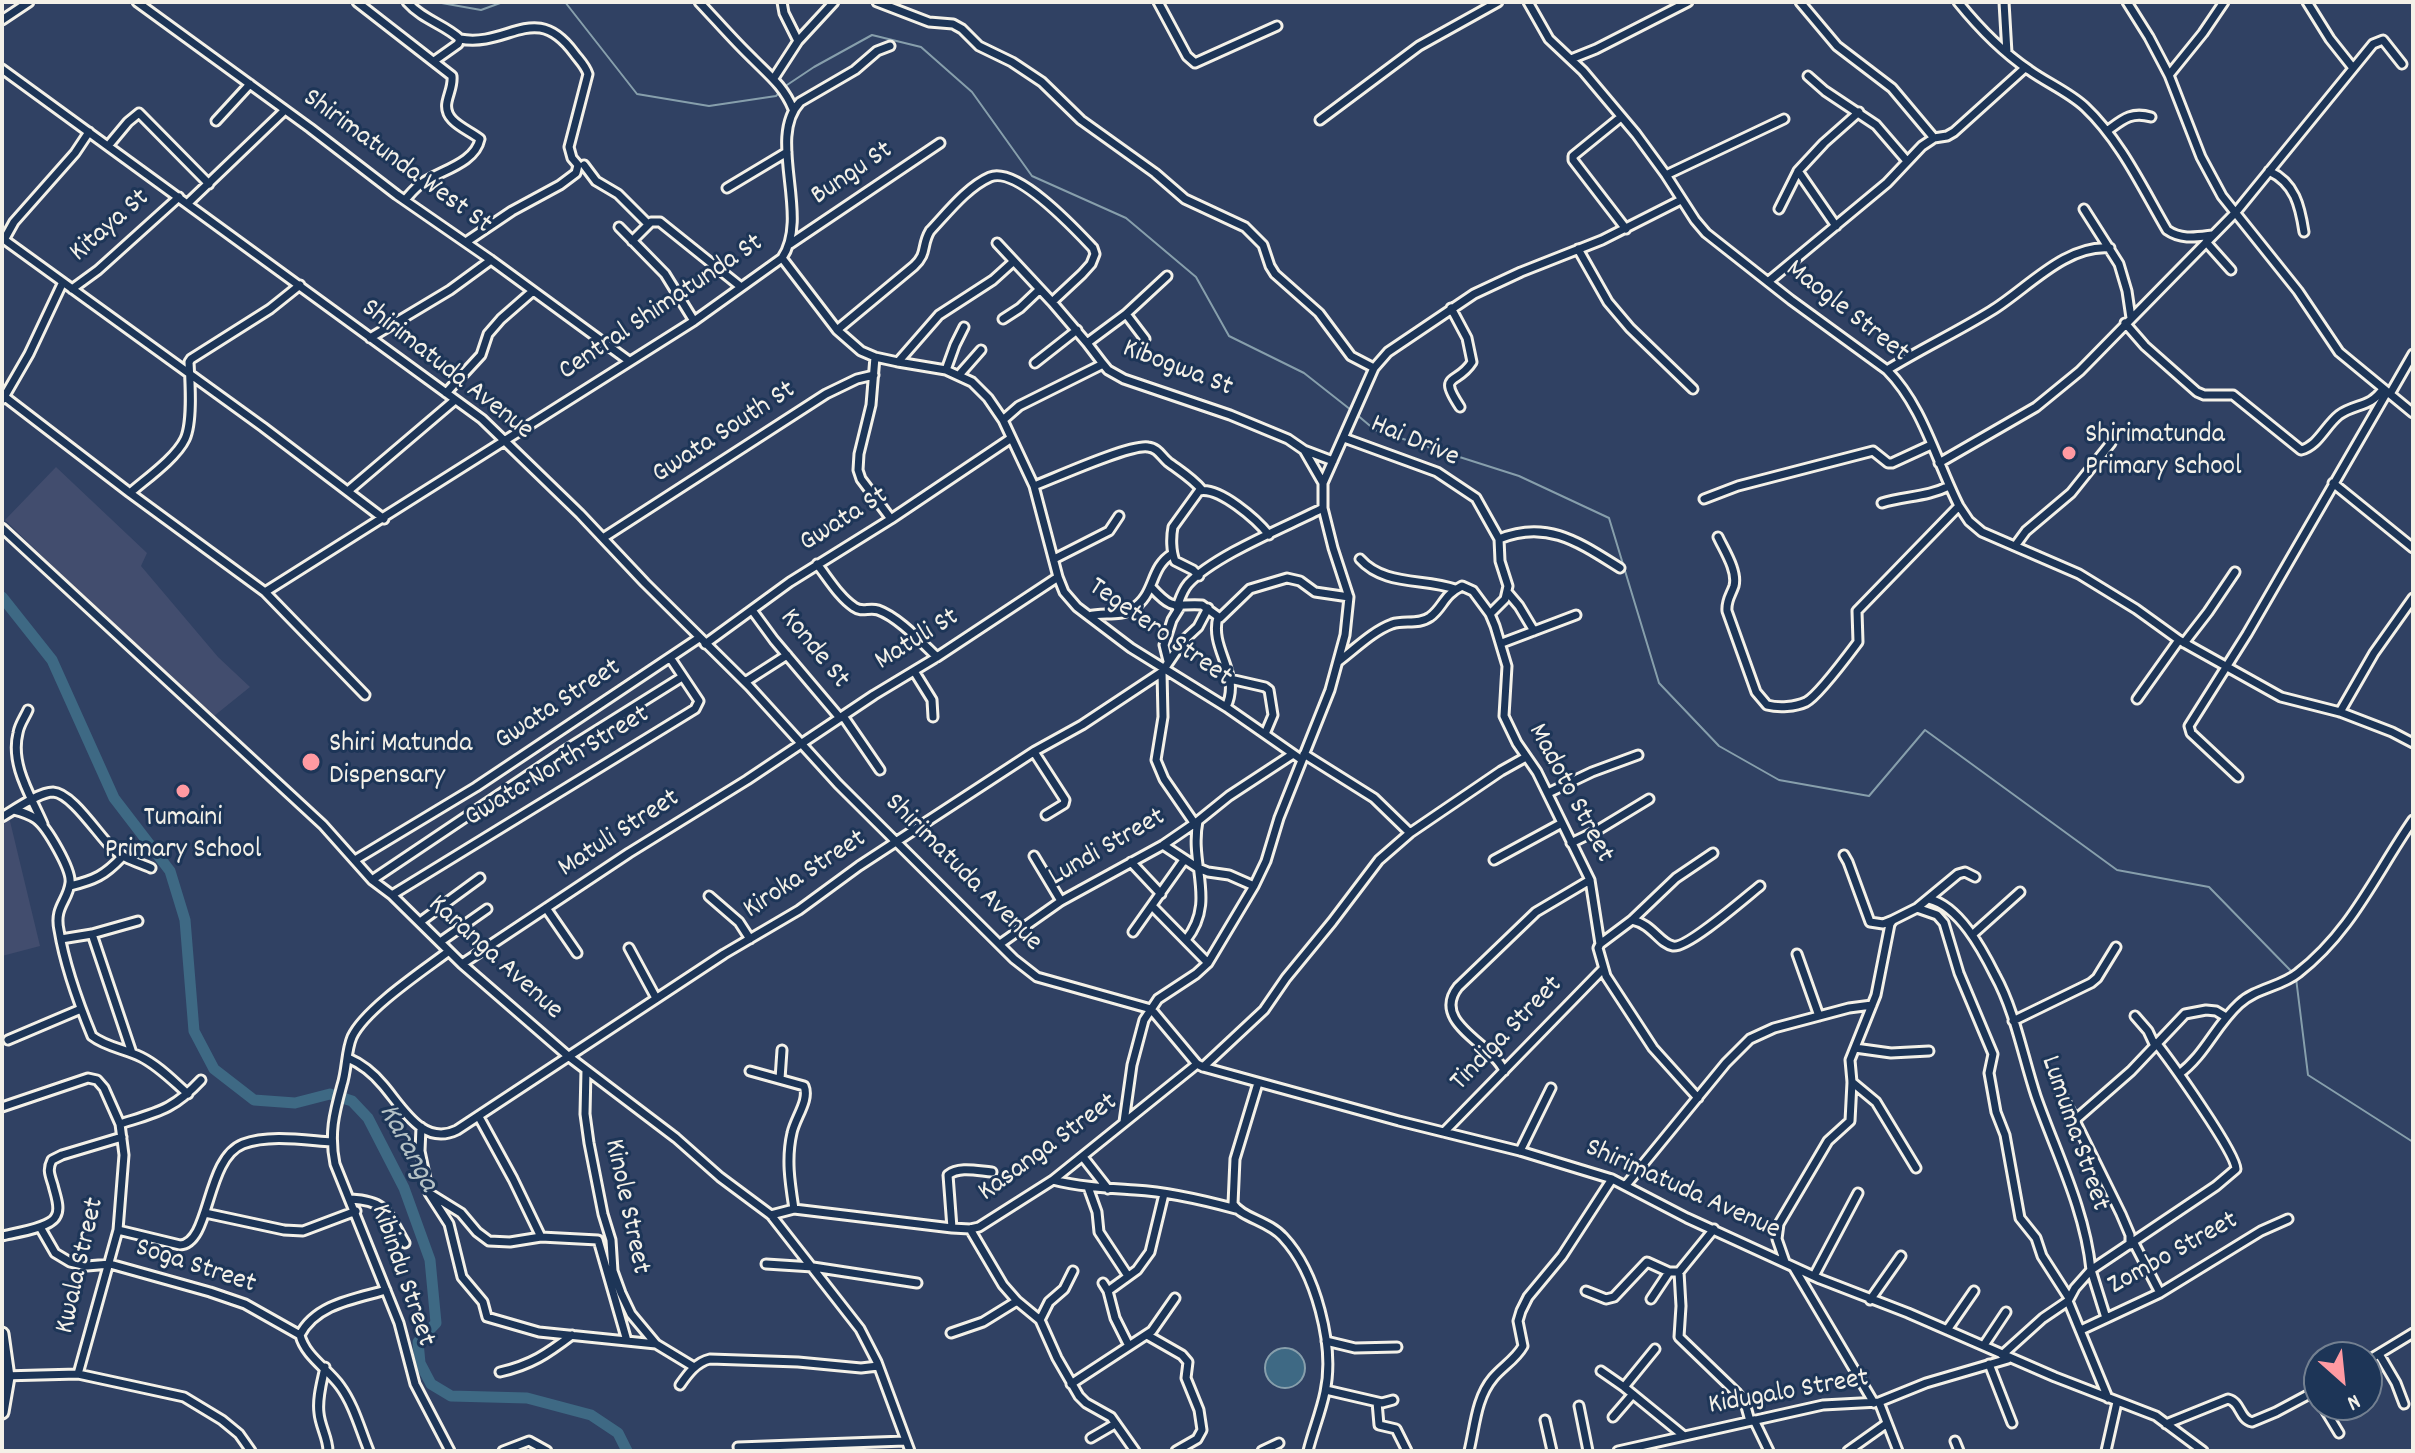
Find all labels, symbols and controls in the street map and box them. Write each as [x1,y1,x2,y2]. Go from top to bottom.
street label: Shirimatunda West St [295,83,497,243]
street label: Bungu St [806,135,900,215]
street label: Kitaya St [64,183,158,271]
street label: Central Shimatunda St [553,228,771,390]
street label: Maogle Street [1777,254,1915,372]
street label: Shirimatuda Avenue [353,293,539,449]
street label: Kibogwa St [1117,334,1237,406]
street label: Gwata South St [647,375,803,493]
street label: Hai Drive [1365,409,1463,477]
place label: Shirimatunda Primary School [2085,420,2242,486]
marker: Shirimatunda Primary School [2060,444,2078,462]
street label: Gwata St [795,481,895,561]
street label: Tegetero Street [1081,572,1237,696]
street label: Matuli St [870,602,966,680]
street label: Konde St [771,603,855,697]
street label: Gwata Street [490,653,628,759]
street label: Gwata North Street [460,700,656,836]
street label: Madoto Street [1518,719,1620,869]
place label: Shiri Matunda Dispensary [329,729,472,795]
marker: Shiri Matunda Dispensary [300,751,322,773]
marker: Tumaini Primary School [174,782,192,800]
street label: Matuli Street [553,783,687,887]
street label: Shirimatuda Avenue [876,788,1048,960]
street label: Lundi Street [1044,802,1172,896]
place label: Tumaini Primary School [105,803,261,869]
street label: Kiroka Street [738,824,874,928]
street label: Karanga Avenue [419,889,569,1029]
street label: Tindiga Street [1445,970,1571,1100]
street label: Lumuma Street [2031,1052,2115,1216]
street label: Kasanga Street [973,1087,1125,1211]
water label: Karanga [368,1099,444,1199]
street label: Shirimatuda Avenue [1579,1133,1785,1249]
street label: Kinole Street [594,1137,656,1277]
street label: Kwala Street [50,1195,114,1337]
street label: Kibindu Street [361,1201,441,1351]
street label: Zombo Street [2103,1206,2245,1304]
street label: Soga Street [131,1233,259,1303]
north arrow [2303,1341,2383,1421]
street label: Kidugalo Street [1706,1363,1872,1425]
text: N [2341,1385,2365,1417]

